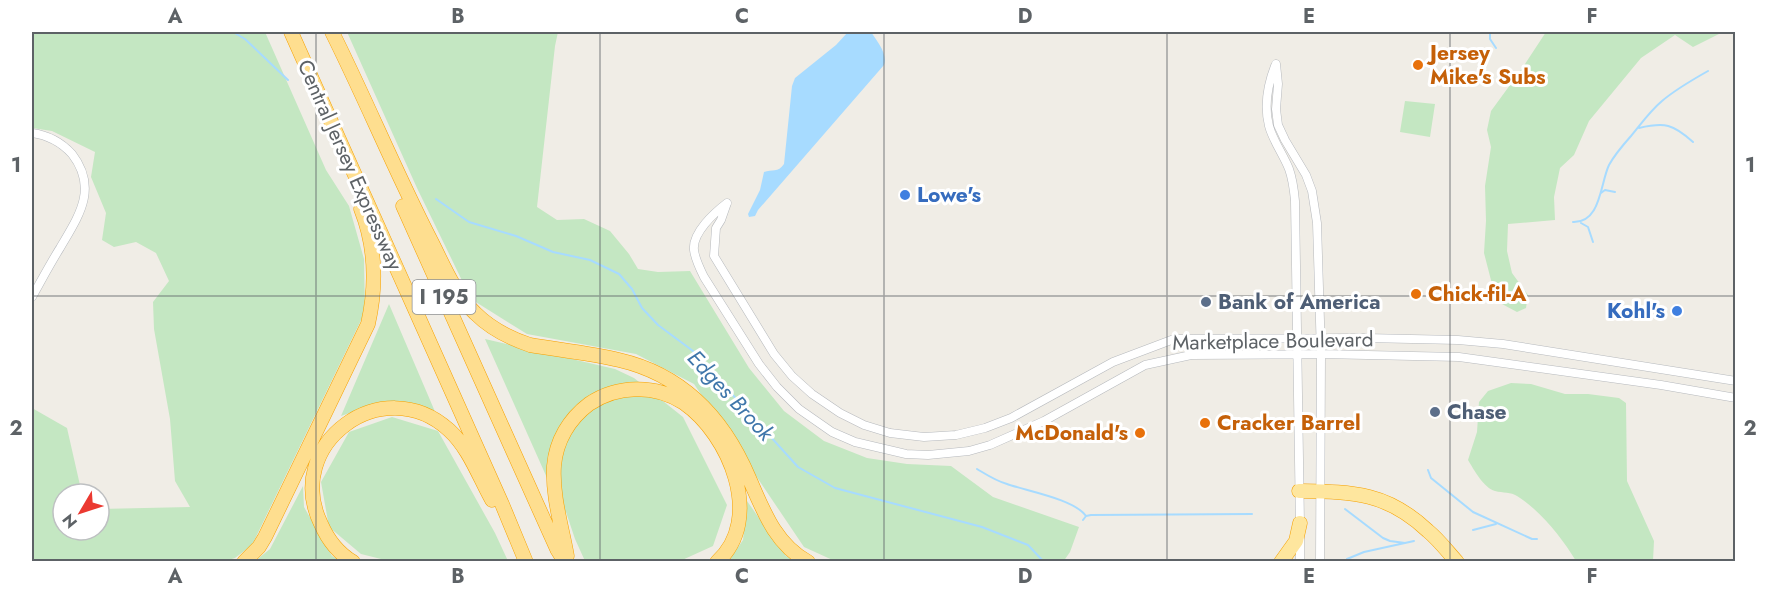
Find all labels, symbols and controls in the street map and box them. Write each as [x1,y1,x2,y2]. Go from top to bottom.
text: A [167,2,183,31]
text: B [451,2,465,31]
text: C [735,2,749,31]
text: D [1018,2,1032,31]
text: E [1303,2,1315,31]
text: F [1586,2,1598,31]
place label: Jersey Mike's Subs [1426,38,1546,92]
street label: Central Jersey Expressway [290,55,410,276]
marker: Jersey Mike's Subs [1411,58,1425,72]
text: 1 [11,151,21,180]
text: 1 [1745,151,1755,180]
place label: Lowe's [917,180,982,210]
marker: Lowe's [898,188,912,202]
place label: Chick-fil-A [1428,279,1527,309]
road number: I 195 [412,280,476,314]
place label: Bank of America [1218,287,1380,317]
marker: Chick-fil-A [1409,287,1423,301]
marker: Bank of America [1199,295,1213,309]
place label: Kohl's [1607,296,1665,326]
marker: Kohl's [1670,304,1684,318]
street label: Marketplace Boulevard [1172,324,1374,358]
water label: Edges Brook [680,342,783,449]
place label: Chase [1447,397,1507,427]
marker: Chase [1428,405,1442,419]
place label: Cracker Barrel [1217,408,1361,438]
text: 2 [9,414,23,443]
text: 2 [1743,414,1757,443]
marker: Cracker Barrel [1198,416,1212,430]
place label: McDonald's [1015,418,1128,448]
marker: McDonald's [1133,426,1147,440]
north arrow [51,482,111,542]
text: N [57,509,83,533]
text: A [167,562,183,591]
text: B [451,562,465,591]
text: C [735,562,749,591]
text: D [1018,562,1032,591]
text: E [1303,562,1315,591]
text: F [1586,562,1598,591]

